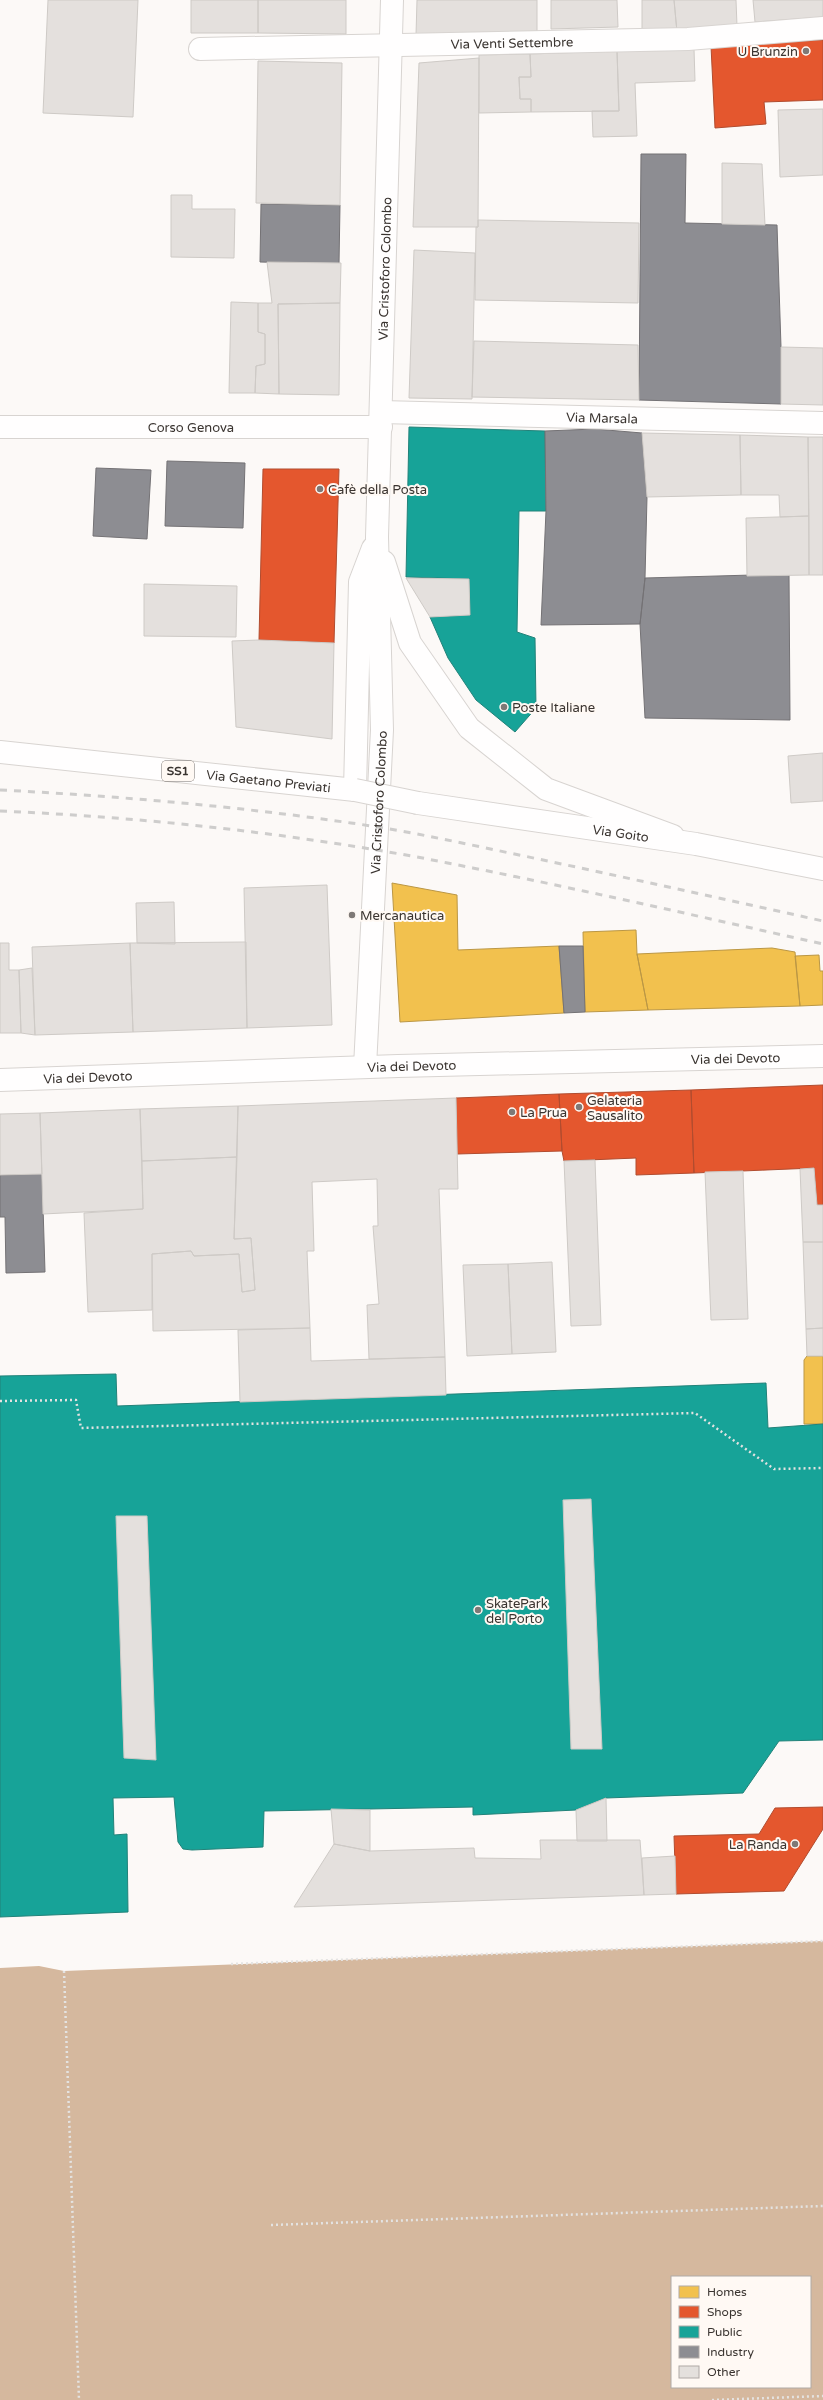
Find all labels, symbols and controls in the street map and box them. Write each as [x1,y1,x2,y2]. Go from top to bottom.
street label: Via Venti Settembre [450,34,573,53]
place label: U Brunzin [737,44,798,60]
marker: U Brunzin [801,46,811,56]
street label: Via Cristoforo Colombo [375,197,395,341]
street label: Via Marsala [566,410,638,427]
street label: Corso Genova [148,420,234,436]
place label: Cafè della Posta [328,482,427,498]
marker: Cafè della Posta [315,484,325,494]
place label: Poste Italiane [512,700,595,716]
marker: Poste Italiane [499,702,509,712]
street label: Via Cristoforo Colombo [368,730,391,874]
road number: SS1 [162,761,194,781]
street label: Via Gaetano Previati [205,767,331,796]
street label: Via Goito [591,822,650,846]
place label: Mercanautica [360,908,444,924]
marker: Mercanautica [347,910,357,920]
street label: Via dei Devoto [691,1050,781,1068]
street label: Via dei Devoto [367,1058,457,1076]
street label: Via dei Devoto [43,1068,133,1087]
place label: Gelateria Sausalito [587,1093,643,1124]
marker: Gelateria Sausalito [574,1102,584,1112]
place label: La Prua [520,1105,567,1121]
marker: La Prua [507,1107,517,1117]
place label: SkatePark del Porto [486,1596,548,1627]
marker: SkatePark del Porto [473,1605,483,1615]
place label: La Randa [729,1837,787,1853]
marker: La Randa [790,1839,800,1849]
legend [671,2276,811,2388]
text: Homes [707,2285,747,2299]
text: Shops [707,2305,742,2319]
text: Public [707,2325,742,2339]
text: Industry [707,2345,754,2359]
text: Other [707,2365,740,2379]

